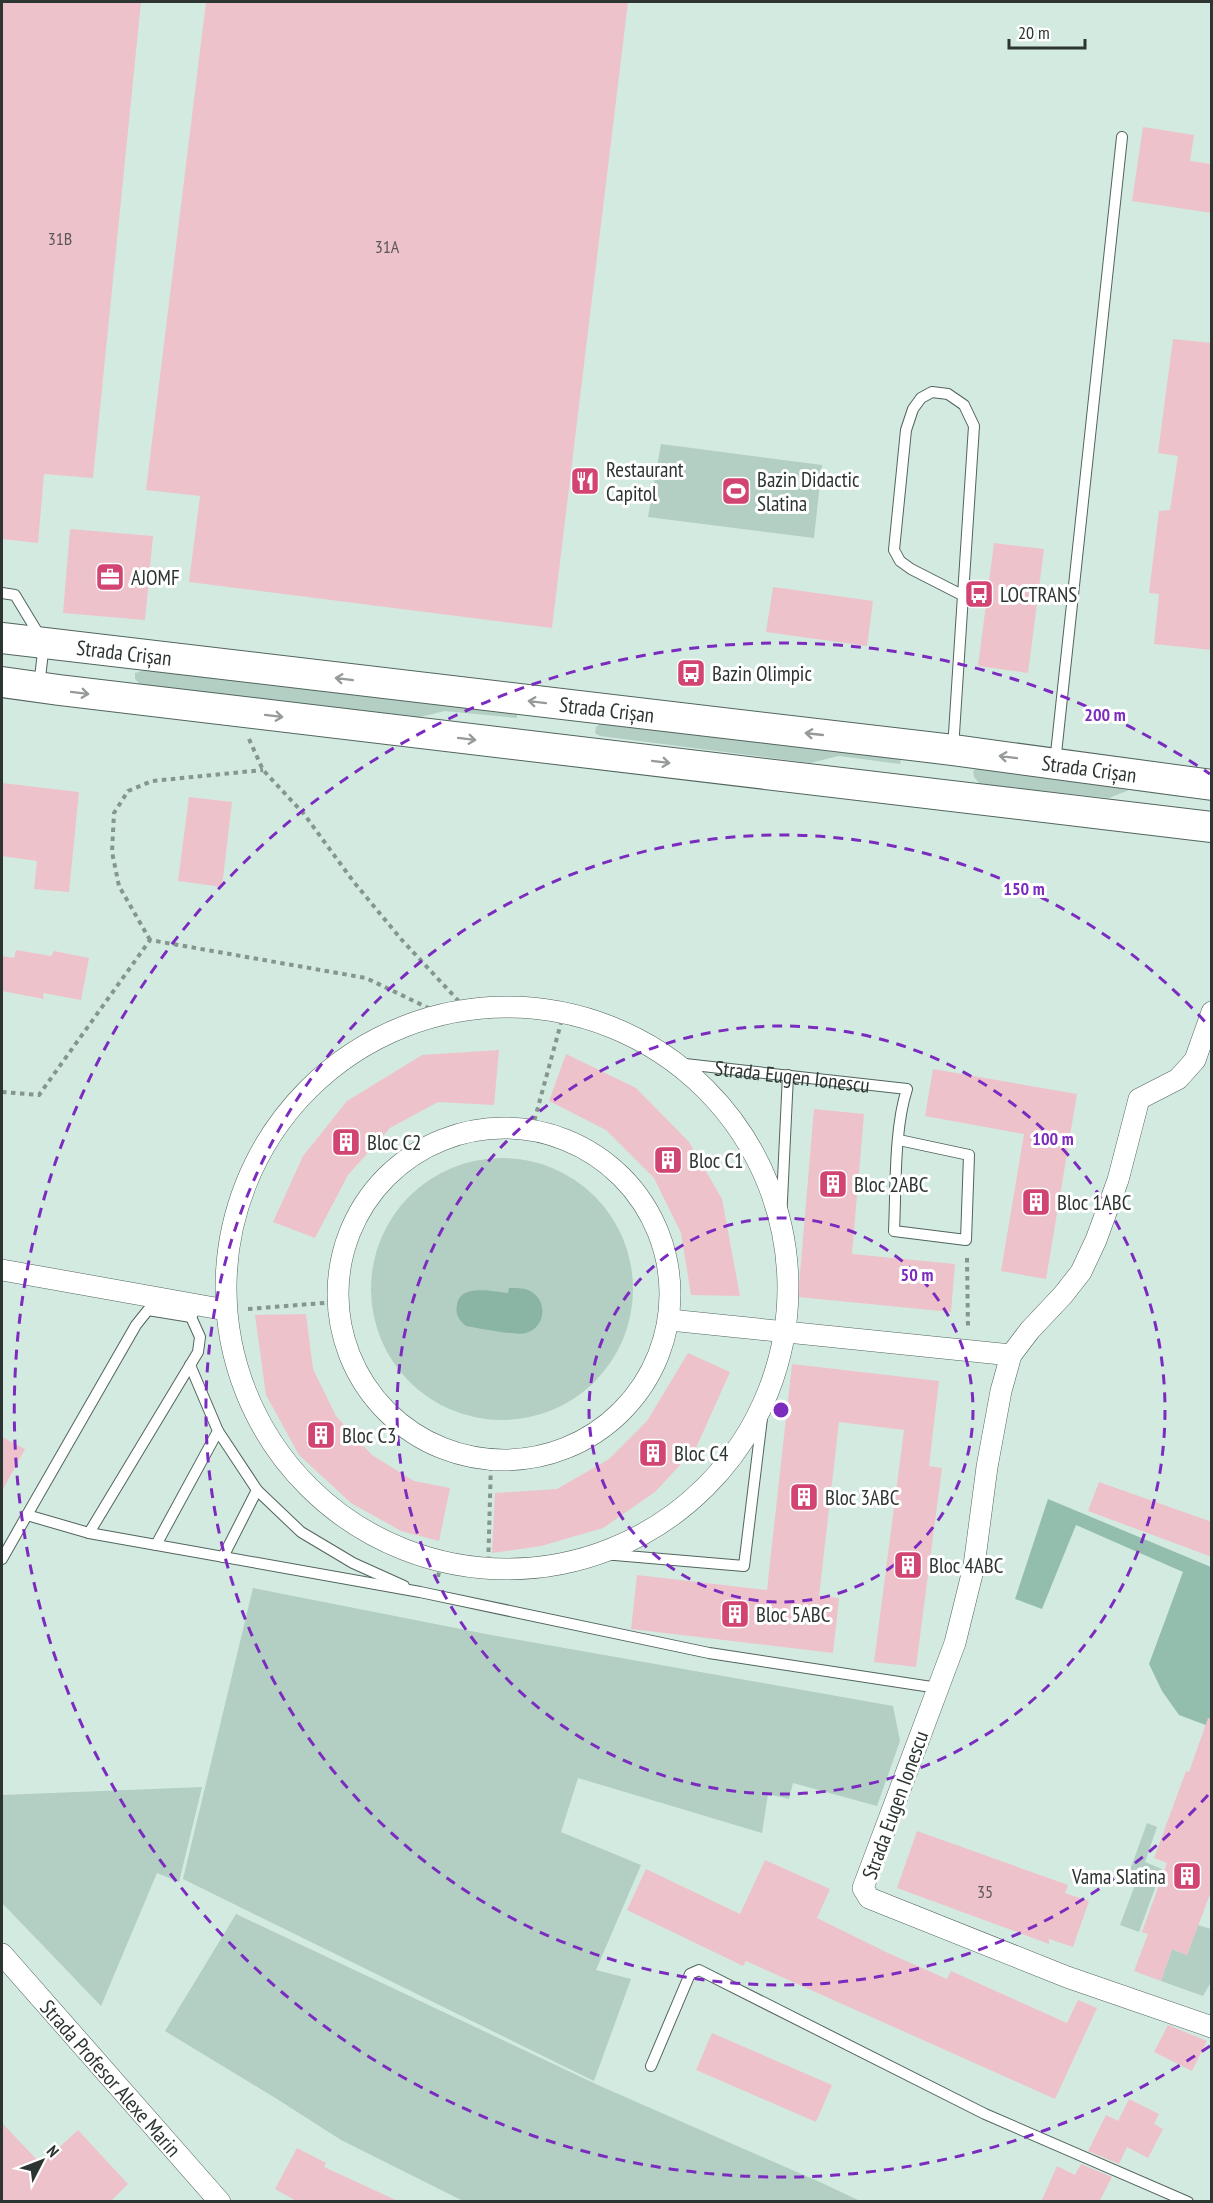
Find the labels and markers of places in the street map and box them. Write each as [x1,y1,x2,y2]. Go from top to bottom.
place label: Restaurant Capitol [606,456,684,507]
restaurant icon: Restaurant Capitol [569,465,601,497]
place label: Bazin Didactic Slatina [757,466,860,517]
sports icon: Bazin Didactic Slatina [720,475,752,507]
office icon: AJOMF [94,561,126,593]
place label: AJOMF [131,564,180,591]
bus stop icon: LOCTRANS [963,578,995,610]
place label: LOCTRANS [1000,581,1077,608]
bus stop icon: Bazin Olimpic [675,657,707,689]
place label: Bazin Olimpic [712,660,812,687]
building icon: Bloc C2 [330,1126,362,1158]
place label: Bloc C2 [367,1129,421,1156]
building icon: Bloc C1 [652,1144,684,1176]
place label: Bloc C1 [689,1147,743,1174]
building icon: Bloc 2ABC [817,1168,849,1200]
place label: Bloc 2ABC [854,1171,929,1198]
building icon: Bloc 1ABC [1020,1186,1052,1218]
place label: Bloc 1ABC [1057,1189,1132,1216]
centre of rings [771,1400,791,1420]
building icon: Bloc C3 [305,1419,337,1451]
place label: Bloc C3 [342,1422,396,1449]
building icon: Bloc C4 [637,1437,669,1469]
place label: Bloc C4 [674,1440,729,1467]
building icon: Bloc 3ABC [788,1481,820,1513]
place label: Bloc 3ABC [825,1484,900,1511]
building icon: Bloc 4ABC [892,1549,924,1581]
place label: Bloc 4ABC [929,1552,1004,1579]
building icon: Bloc 5ABC [719,1598,751,1630]
place label: Bloc 5ABC [756,1601,831,1628]
building icon: Vama Slatina [1171,1860,1203,1892]
place label: Vama Slatina [1071,1863,1166,1890]

